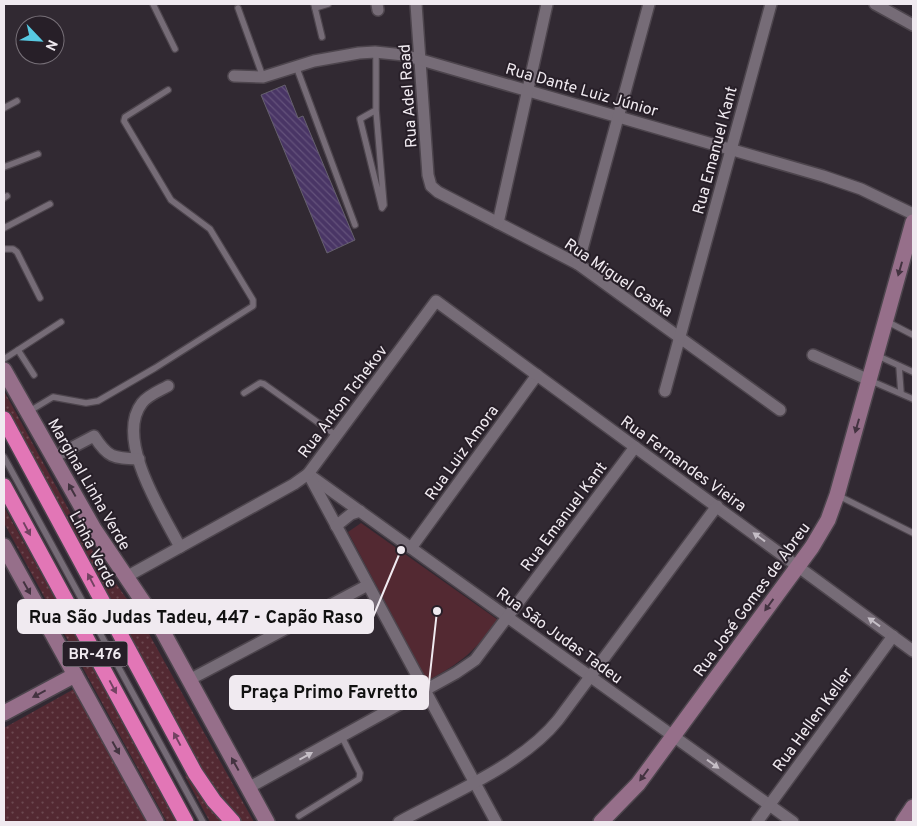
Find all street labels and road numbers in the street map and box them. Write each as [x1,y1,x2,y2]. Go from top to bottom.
street label: Rua Adel Raad [395,43,423,148]
street label: Rua Dante Luiz Júnior [503,60,660,122]
street label: Rua Emanuel Kant [689,84,743,217]
street label: Rua Miguel Gaska [560,235,676,322]
street label: Rua Anton Tchekov [295,342,393,463]
street label: Rua Luiz Amora [421,402,504,505]
street label: Rua Fernandes Vieira [616,412,750,517]
street label: Marginal Linha Verde [44,414,136,554]
street label: Rua Emanuel Kant [517,459,612,576]
street label: Linha Verde [66,507,122,591]
street label: Rua José Gomes de Abreu [690,519,815,681]
street label: Rua São Judas Tadeu [492,584,626,689]
road number: BR-476 [62,642,128,666]
street label: Rua Hellen Keller [769,664,858,776]

